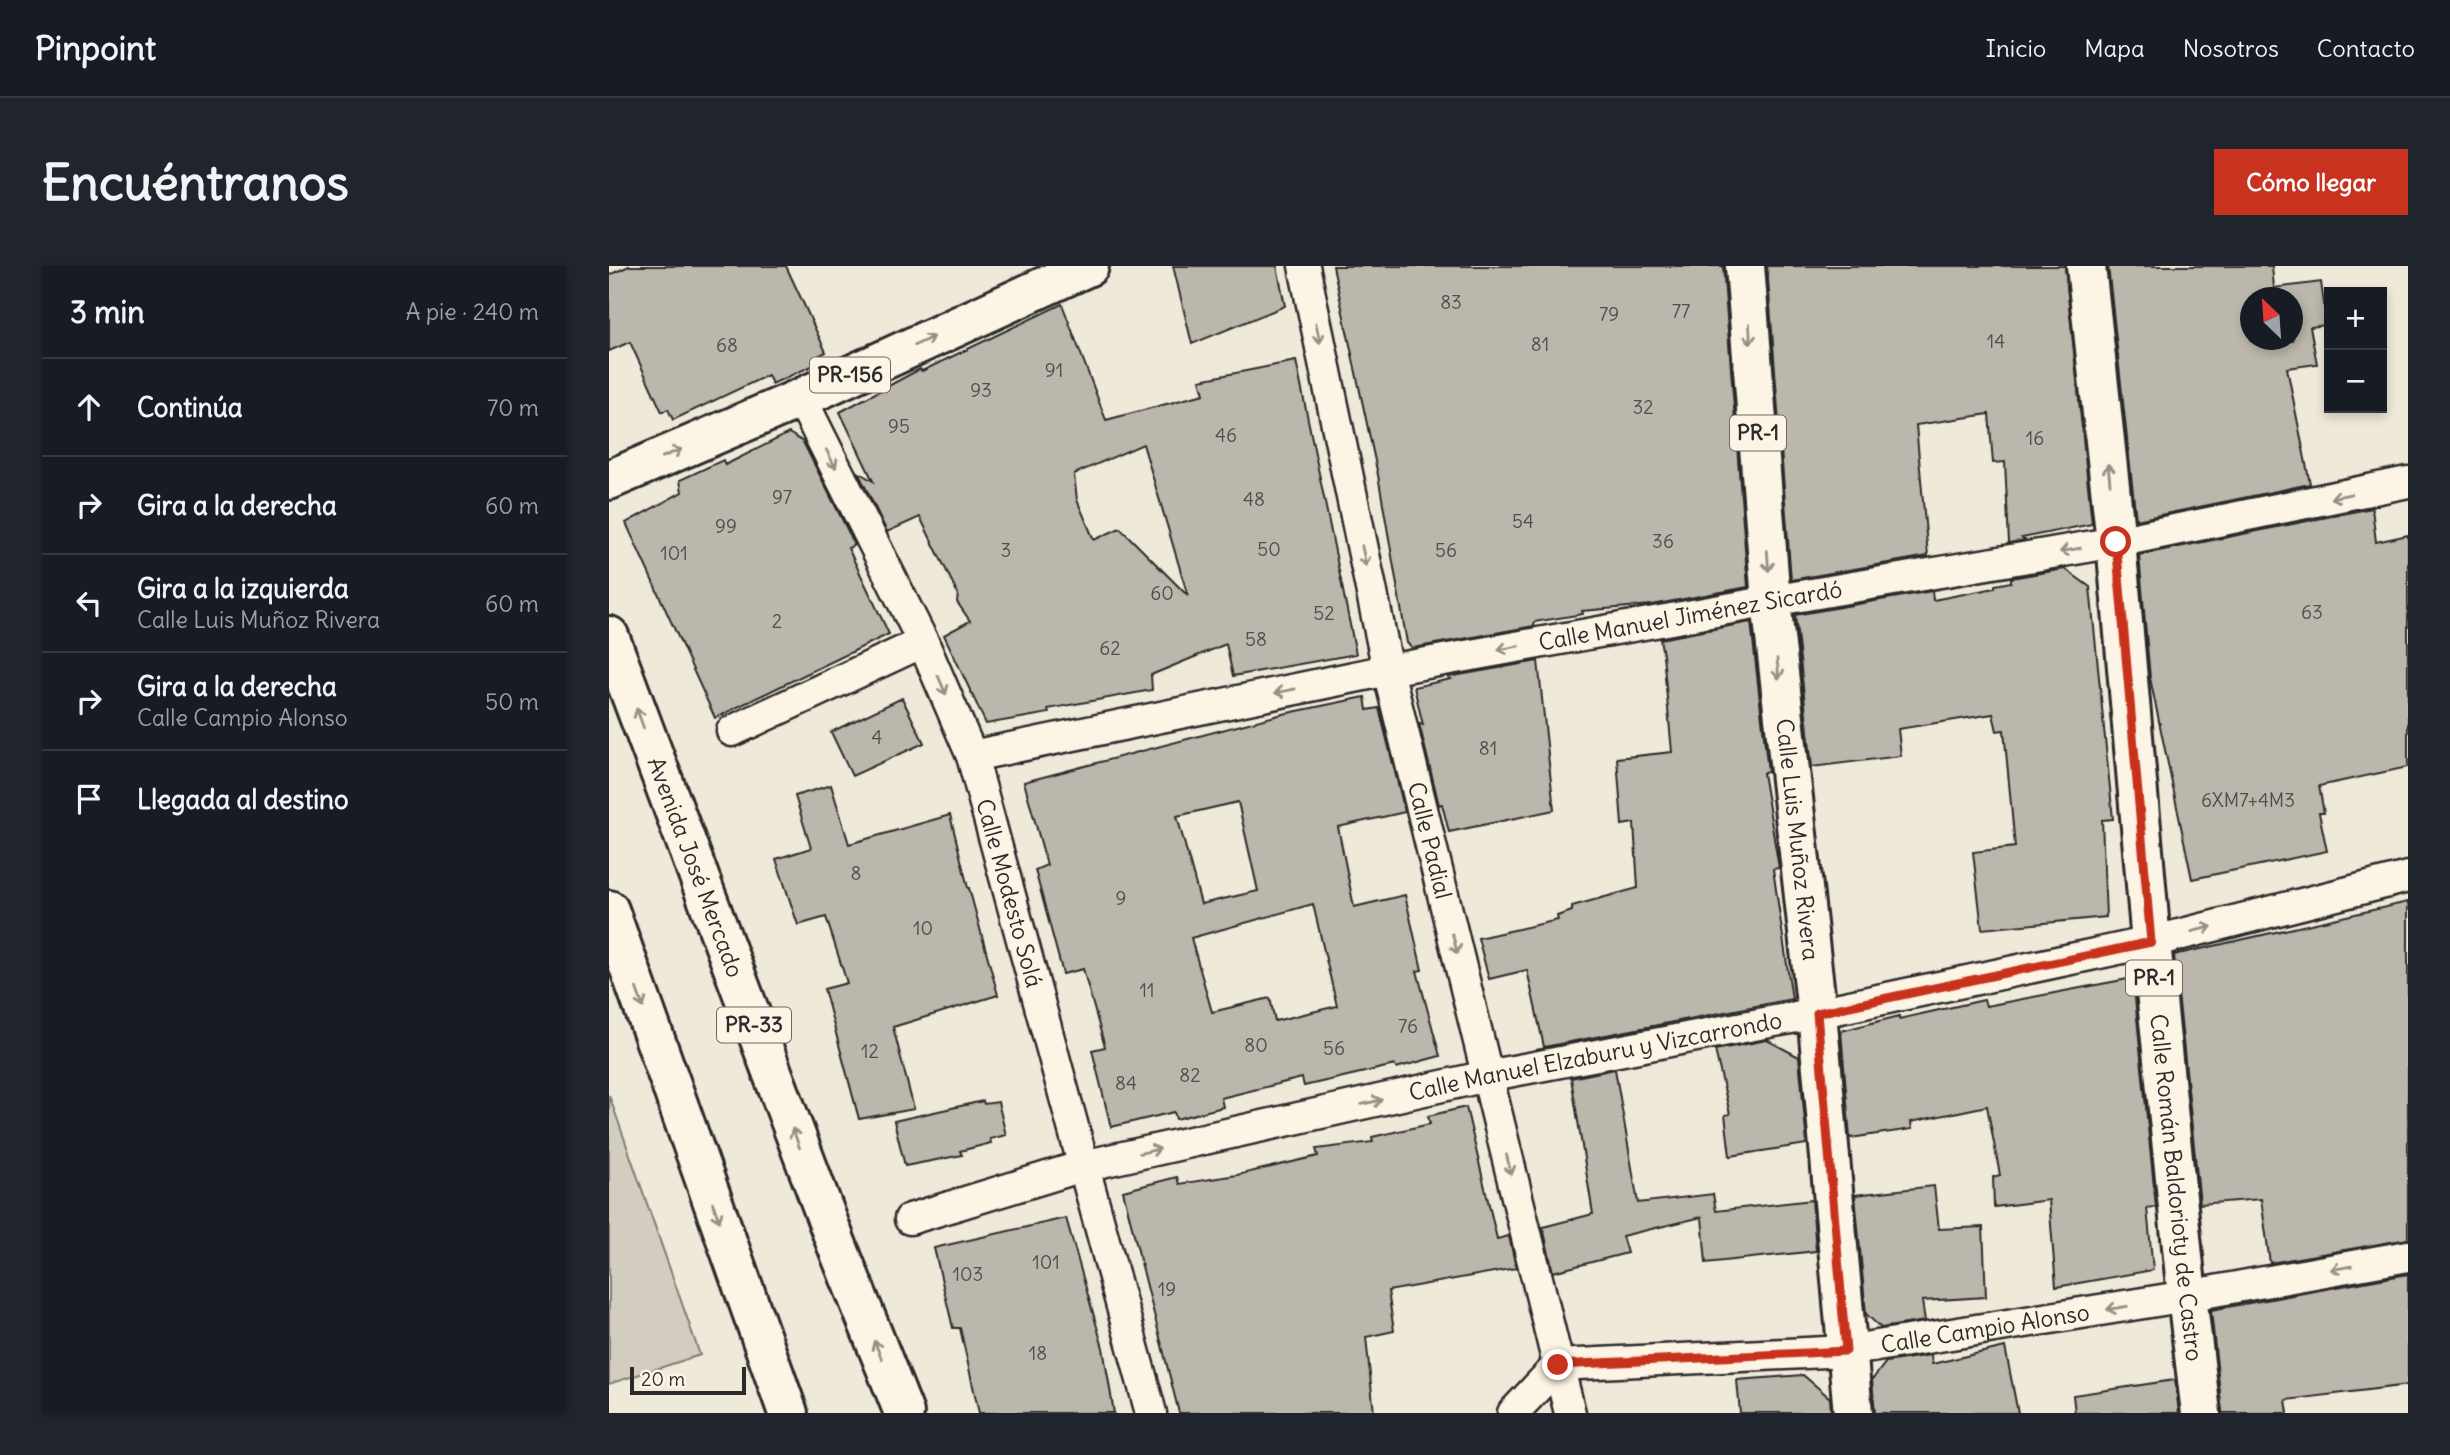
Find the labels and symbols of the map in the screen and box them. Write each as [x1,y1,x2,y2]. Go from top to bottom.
north arrow [2240,287,2303,350]
house number: 83 [1440,290,1462,314]
house number: 77 [1672,299,1690,323]
house number: 79 [1599,302,1619,326]
one-way arrow [1311,321,1325,344]
one-way arrow [1744,322,1757,345]
house number: 14 [1987,329,2005,353]
house number: 81 [1531,332,1549,356]
house number: 68 [716,333,738,357]
one-way arrow [913,334,935,347]
road number: PR-156 [810,358,890,392]
house number: 91 [1045,358,1063,382]
house number: 93 [970,378,992,402]
house number: 32 [1632,395,1654,419]
house number: 95 [888,414,910,438]
road number: PR-1 [1730,416,1786,450]
house number: 46 [1215,423,1237,447]
house number: 16 [2026,426,2044,450]
one-way arrow [660,446,682,459]
one-way arrow [825,448,839,469]
one-way arrow [2102,463,2115,486]
house number: 97 [772,485,792,509]
house number: 48 [1243,487,1265,511]
one-way arrow [2330,490,2353,504]
house number: 54 [1512,509,1534,533]
house number: 99 [715,514,737,538]
route start [2100,526,2131,557]
house number: 36 [1652,529,1674,553]
house number: 50 [1257,537,1281,561]
house number: 3 [1001,538,1011,562]
house number: 56 [1435,538,1457,562]
house number: 101 [660,541,688,565]
one-way arrow [1357,544,1371,567]
one-way arrow [2059,544,2082,557]
one-way arrow [1762,549,1775,572]
street label: Calle Manuel Jiménez Sicardó [1536,574,1844,657]
house number: 60 [1150,581,1174,605]
house number: 63 [2301,600,2323,624]
house number: 52 [1313,601,1335,625]
house number: 2 [772,609,782,633]
house number: 58 [1245,627,1267,651]
house number: 62 [1099,636,1121,660]
one-way arrow [1497,642,1520,656]
one-way arrow [1772,657,1785,680]
one-way arrow [936,674,949,695]
one-way arrow [1274,685,1297,699]
one-way arrow [632,707,645,729]
street label: Calle Luis Muñoz Rivera [1770,717,1826,962]
house number: 4 [872,725,883,749]
house number: 81 [1479,736,1497,760]
street label: Avenida José Mercado [642,753,750,981]
street label: Calle Padial [1402,779,1459,902]
house number: 6XM7+4M3 [2201,788,2295,812]
street label: Calle Modesto Solá [970,795,1049,990]
house number: 8 [851,861,861,885]
house number: 9 [1116,886,1126,910]
house number: 10 [913,916,933,940]
one-way arrow [2190,922,2213,935]
one-way arrow [1449,932,1462,955]
road number: PR-1 [2126,960,2182,996]
house number: 11 [1139,978,1155,1002]
one-way arrow [635,986,647,1008]
street label: Calle Manuel Elzaburu y Vizcarrondo [1406,1005,1784,1107]
road number: PR-33 [717,1008,791,1042]
street label: Calle Román Baldorioty de Castro [2144,1012,2210,1363]
house number: 76 [1398,1014,1418,1038]
house number: 80 [1244,1033,1268,1057]
house number: 56 [1323,1036,1345,1060]
house number: 12 [861,1039,879,1063]
house number: 82 [1179,1063,1201,1087]
house number: 84 [1115,1071,1137,1095]
one-way arrow [1360,1094,1383,1108]
one-way arrow [789,1127,802,1149]
one-way arrow [1138,1144,1161,1158]
one-way arrow [1503,1153,1516,1176]
one-way arrow [711,1201,724,1223]
house number: 101 [1032,1250,1060,1274]
house number: 103 [953,1262,983,1286]
one-way arrow [2330,1262,2353,1276]
house number: 19 [1158,1277,1176,1301]
street label: Calle Campio Alonso [1879,1297,2091,1359]
one-way arrow [2106,1302,2129,1315]
one-way arrow [871,1339,884,1361]
house number: 18 [1029,1341,1047,1365]
route end [1542,1349,1573,1380]
scale bar [630,1364,745,1396]

